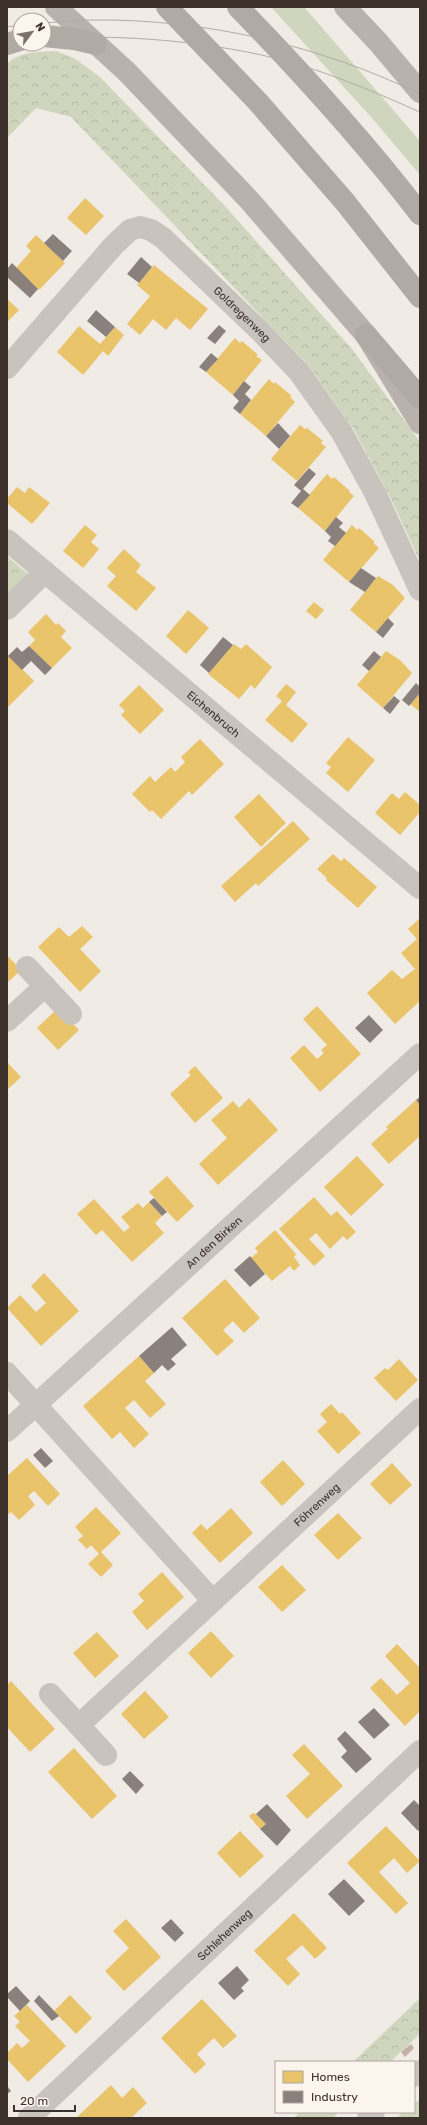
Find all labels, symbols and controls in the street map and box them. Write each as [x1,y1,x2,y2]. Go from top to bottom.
north arrow [12,12,52,52]
text: N [32,20,48,34]
street label: Goldregenweg [211,284,273,344]
street label: Eichenbruch [184,688,243,740]
street label: An den Birken [183,1213,245,1271]
street label: Föhrenweg [291,1480,342,1529]
street label: Schlehenweg [195,1906,254,1963]
legend [275,2061,415,2113]
text: Homes [311,2070,350,2084]
scale bar [14,2087,75,2113]
text: Industry [311,2090,358,2104]
text: 20 m [20,2094,48,2108]

